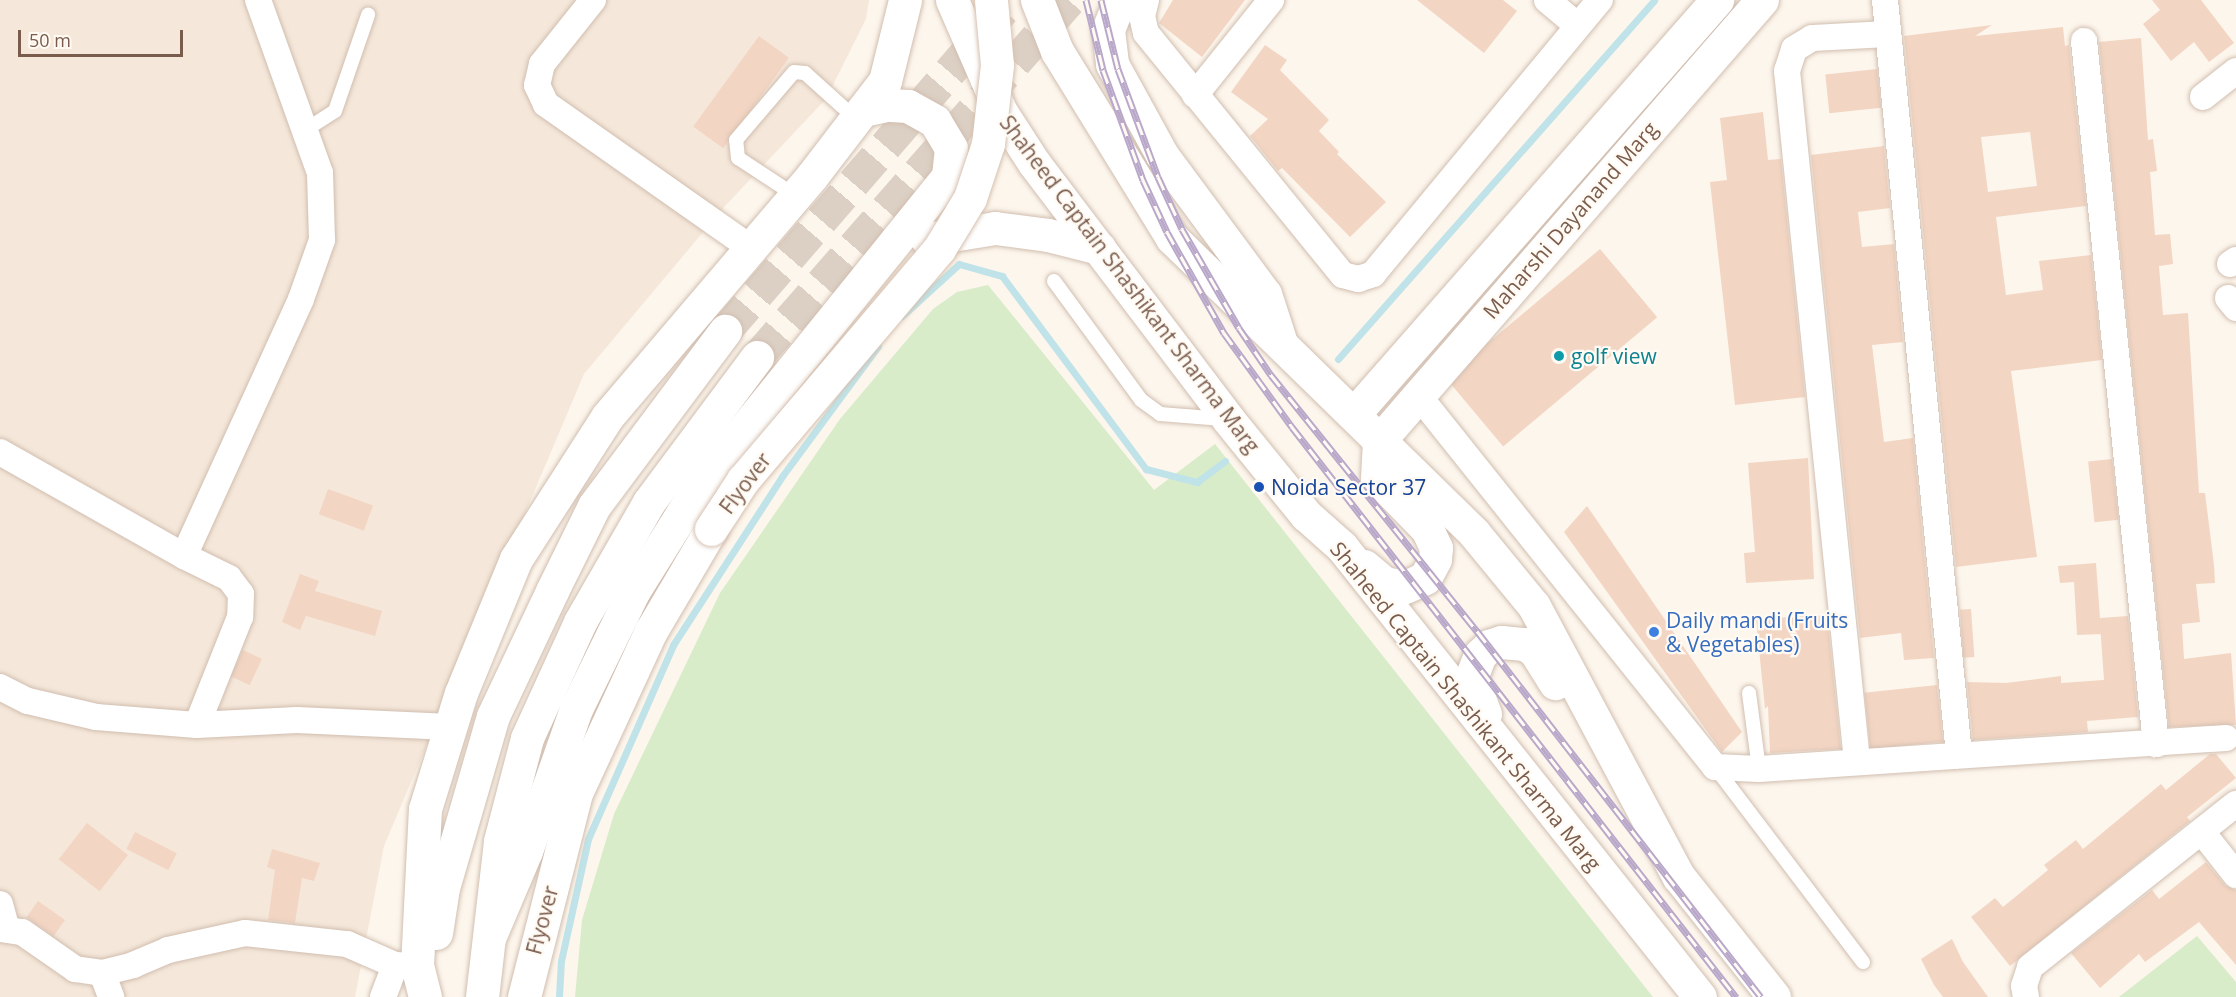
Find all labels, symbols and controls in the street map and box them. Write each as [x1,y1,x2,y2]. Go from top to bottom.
scale bar [21,18,186,56]
text: 50 m [29,28,71,52]
street label: Shaheed Captain Shashikant Sharma Marg [995,110,1265,458]
street label: Maharshi Dayanand Marg [1478,116,1662,324]
place label: golf view [1571,343,1657,369]
marker: golf view [1552,349,1566,363]
street label: Flyover [714,447,776,519]
place label: Noida Sector 37 [1271,474,1426,500]
marker: Noida Sector 37 [1252,480,1266,494]
street label: Shaheed Captain Shashikant Sharma Marg [1325,536,1607,876]
place label: Daily mandi (Fruits & Vegetables) [1666,607,1848,657]
marker: Daily mandi (Fruits & Vegetables) [1647,625,1661,639]
street label: Flyover [521,883,563,957]

